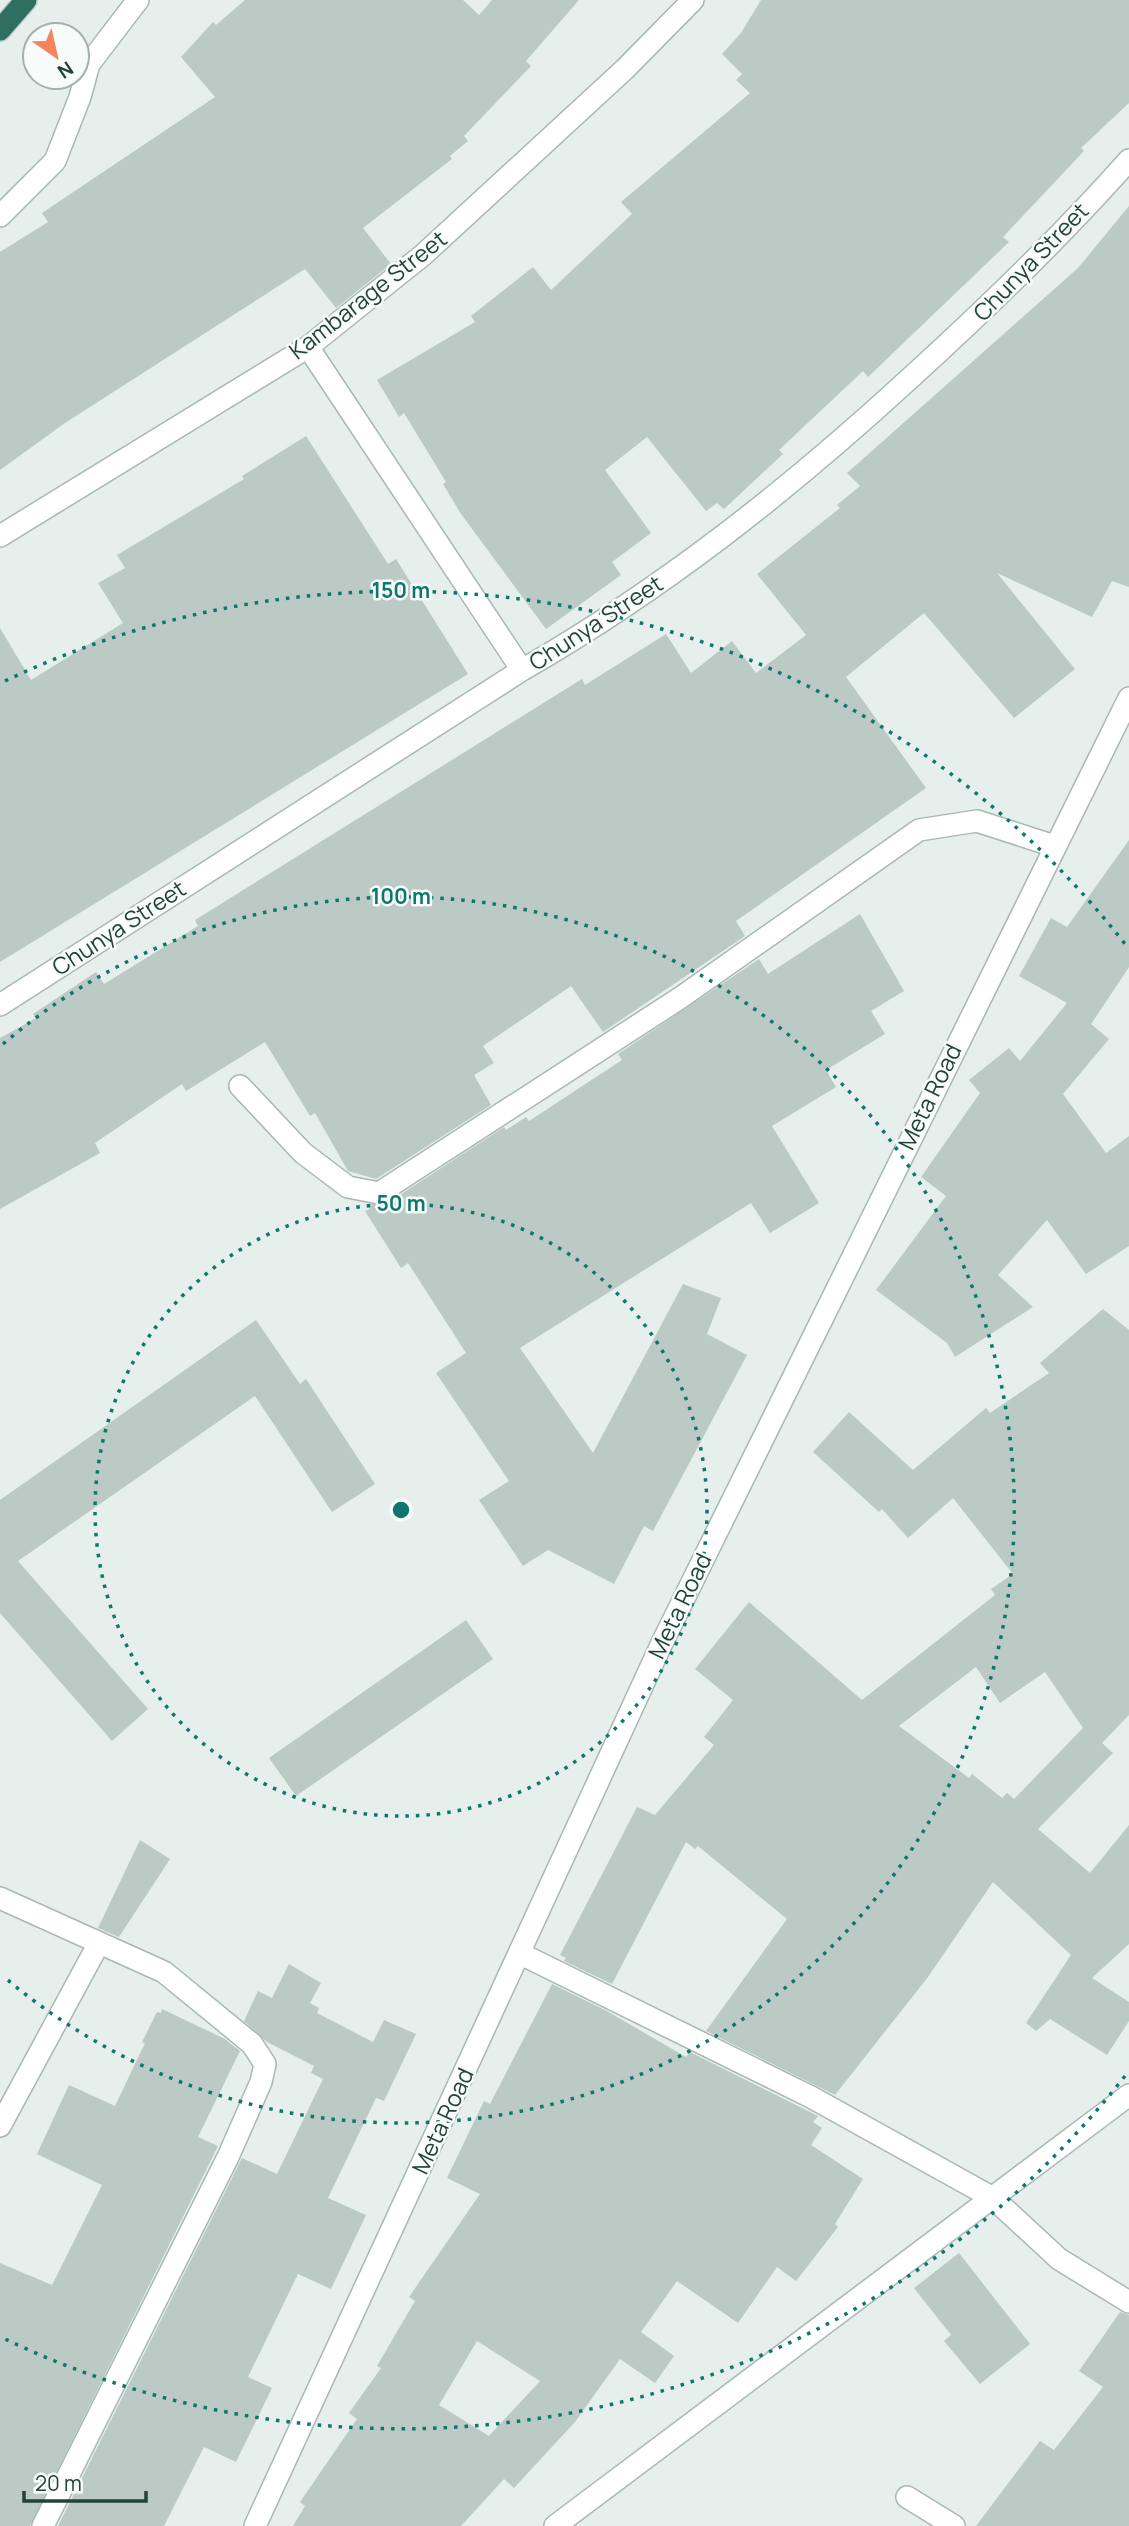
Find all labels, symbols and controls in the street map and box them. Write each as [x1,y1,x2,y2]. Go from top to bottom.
north arrow [21,21,91,91]
text: N [53,55,78,85]
street label: Chunya Street [965,195,1095,328]
street label: Kambarage Street [282,222,453,366]
street label: Chunya Street [522,567,669,677]
text: 150 m [372,576,430,604]
street label: Chunya Street [45,872,192,982]
text: 100 m [371,882,431,910]
street label: Meta Road [890,1038,968,1155]
text: 50 m [376,1189,426,1217]
centre of rings [389,1498,413,1522]
street label: Meta Road [640,1547,718,1664]
street label: Meta Road [404,2062,481,2179]
scale bar [24,2460,147,2504]
text: 20 m [35,2469,82,2497]

